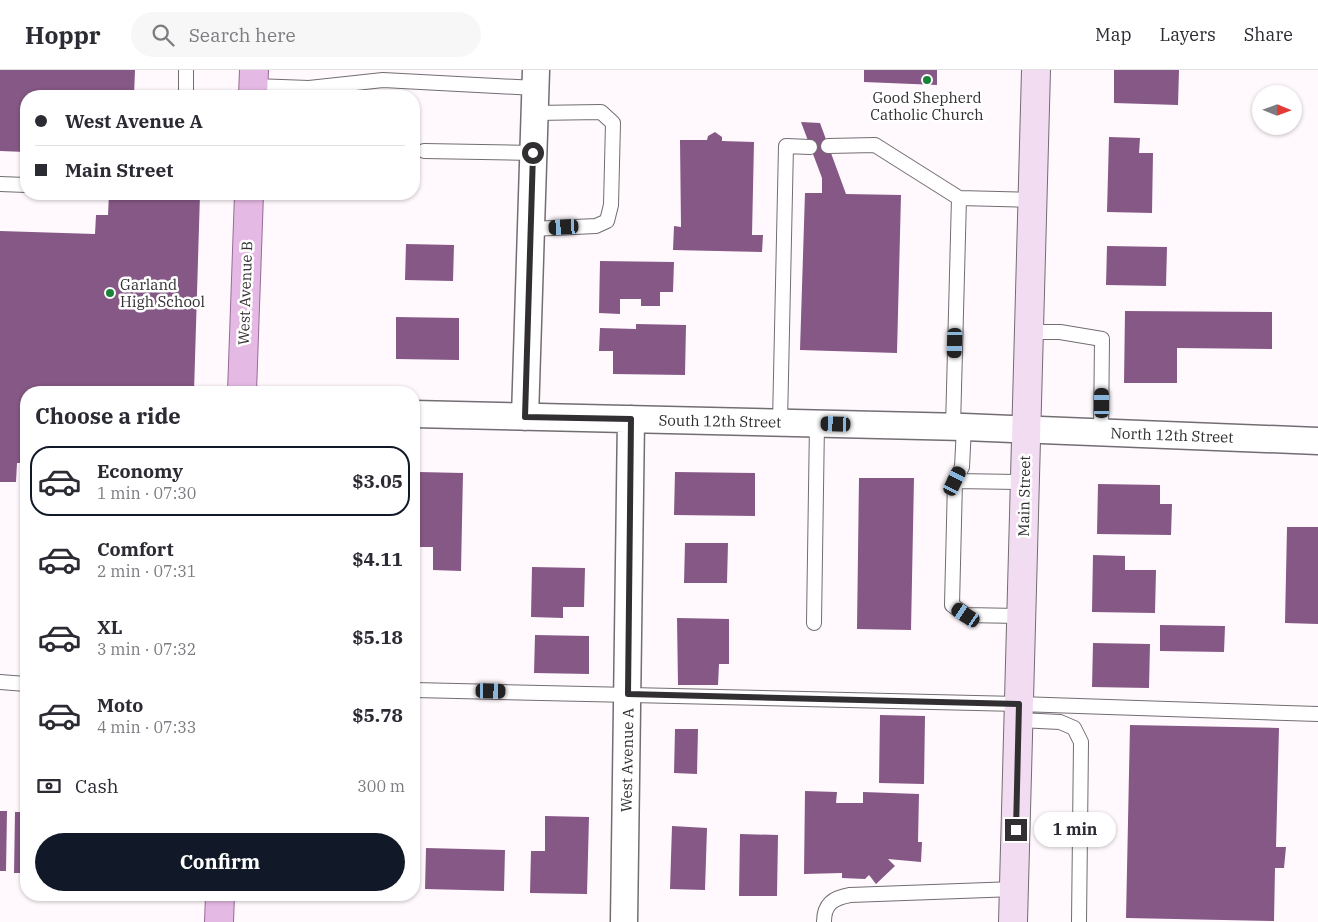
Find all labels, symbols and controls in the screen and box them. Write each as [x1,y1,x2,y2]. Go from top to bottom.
search box [131,12,481,57]
text: Hoppr [25,19,101,51]
icon: search [149,21,177,49]
text: Search here [189,23,296,47]
text: Map [1095,23,1132,46]
text: Layers [1160,23,1216,46]
text: Share [1244,23,1293,46]
marker: Good Shepherd Catholic Church [921,74,933,86]
north arrow [1252,85,1302,135]
map controls [1252,85,1302,135]
place label: Good Shepherd Catholic Church [870,88,984,124]
text: West Avenue A [65,109,203,133]
route start [522,142,544,164]
text: Main Street [65,158,173,182]
car [548,219,579,235]
street label: West Avenue B [234,241,256,345]
place label: Garland High School [120,275,205,311]
marker: Garland High School [104,287,116,299]
car [946,328,963,358]
car [1094,388,1109,418]
text: Choose a ride [35,401,181,430]
street label: South 12th Street [658,410,782,432]
car [820,416,851,432]
street label: North 12th Street [1110,423,1234,447]
street label: Main Street [1014,455,1034,537]
icon: car [37,459,82,504]
text: Economy [97,459,183,483]
car [941,464,968,498]
text: $3.05 [352,469,403,493]
text: 1 min · 07:30 [97,483,196,503]
icon: car [37,537,82,582]
text: Comfort [97,537,174,561]
text: $4.11 [352,547,403,571]
text: 2 min · 07:31 [97,561,196,581]
car [949,600,982,630]
icon: car [37,615,82,660]
text: XL [97,615,123,639]
text: $5.18 [352,625,403,649]
text: 3 min · 07:32 [97,639,196,659]
car [475,683,506,699]
icon: car [37,693,82,738]
text: Moto [97,693,143,717]
text: $5.78 [352,703,403,727]
street label: West Avenue A [617,707,637,812]
text: 4 min · 07:33 [97,717,196,737]
icon: cash [35,772,63,800]
text: Cash [75,774,119,798]
text: 300 m [357,776,405,796]
callout: 1 min [1034,812,1116,848]
route end [1005,819,1027,841]
text: 1 min [1053,819,1097,839]
button: Confirm [35,833,405,891]

